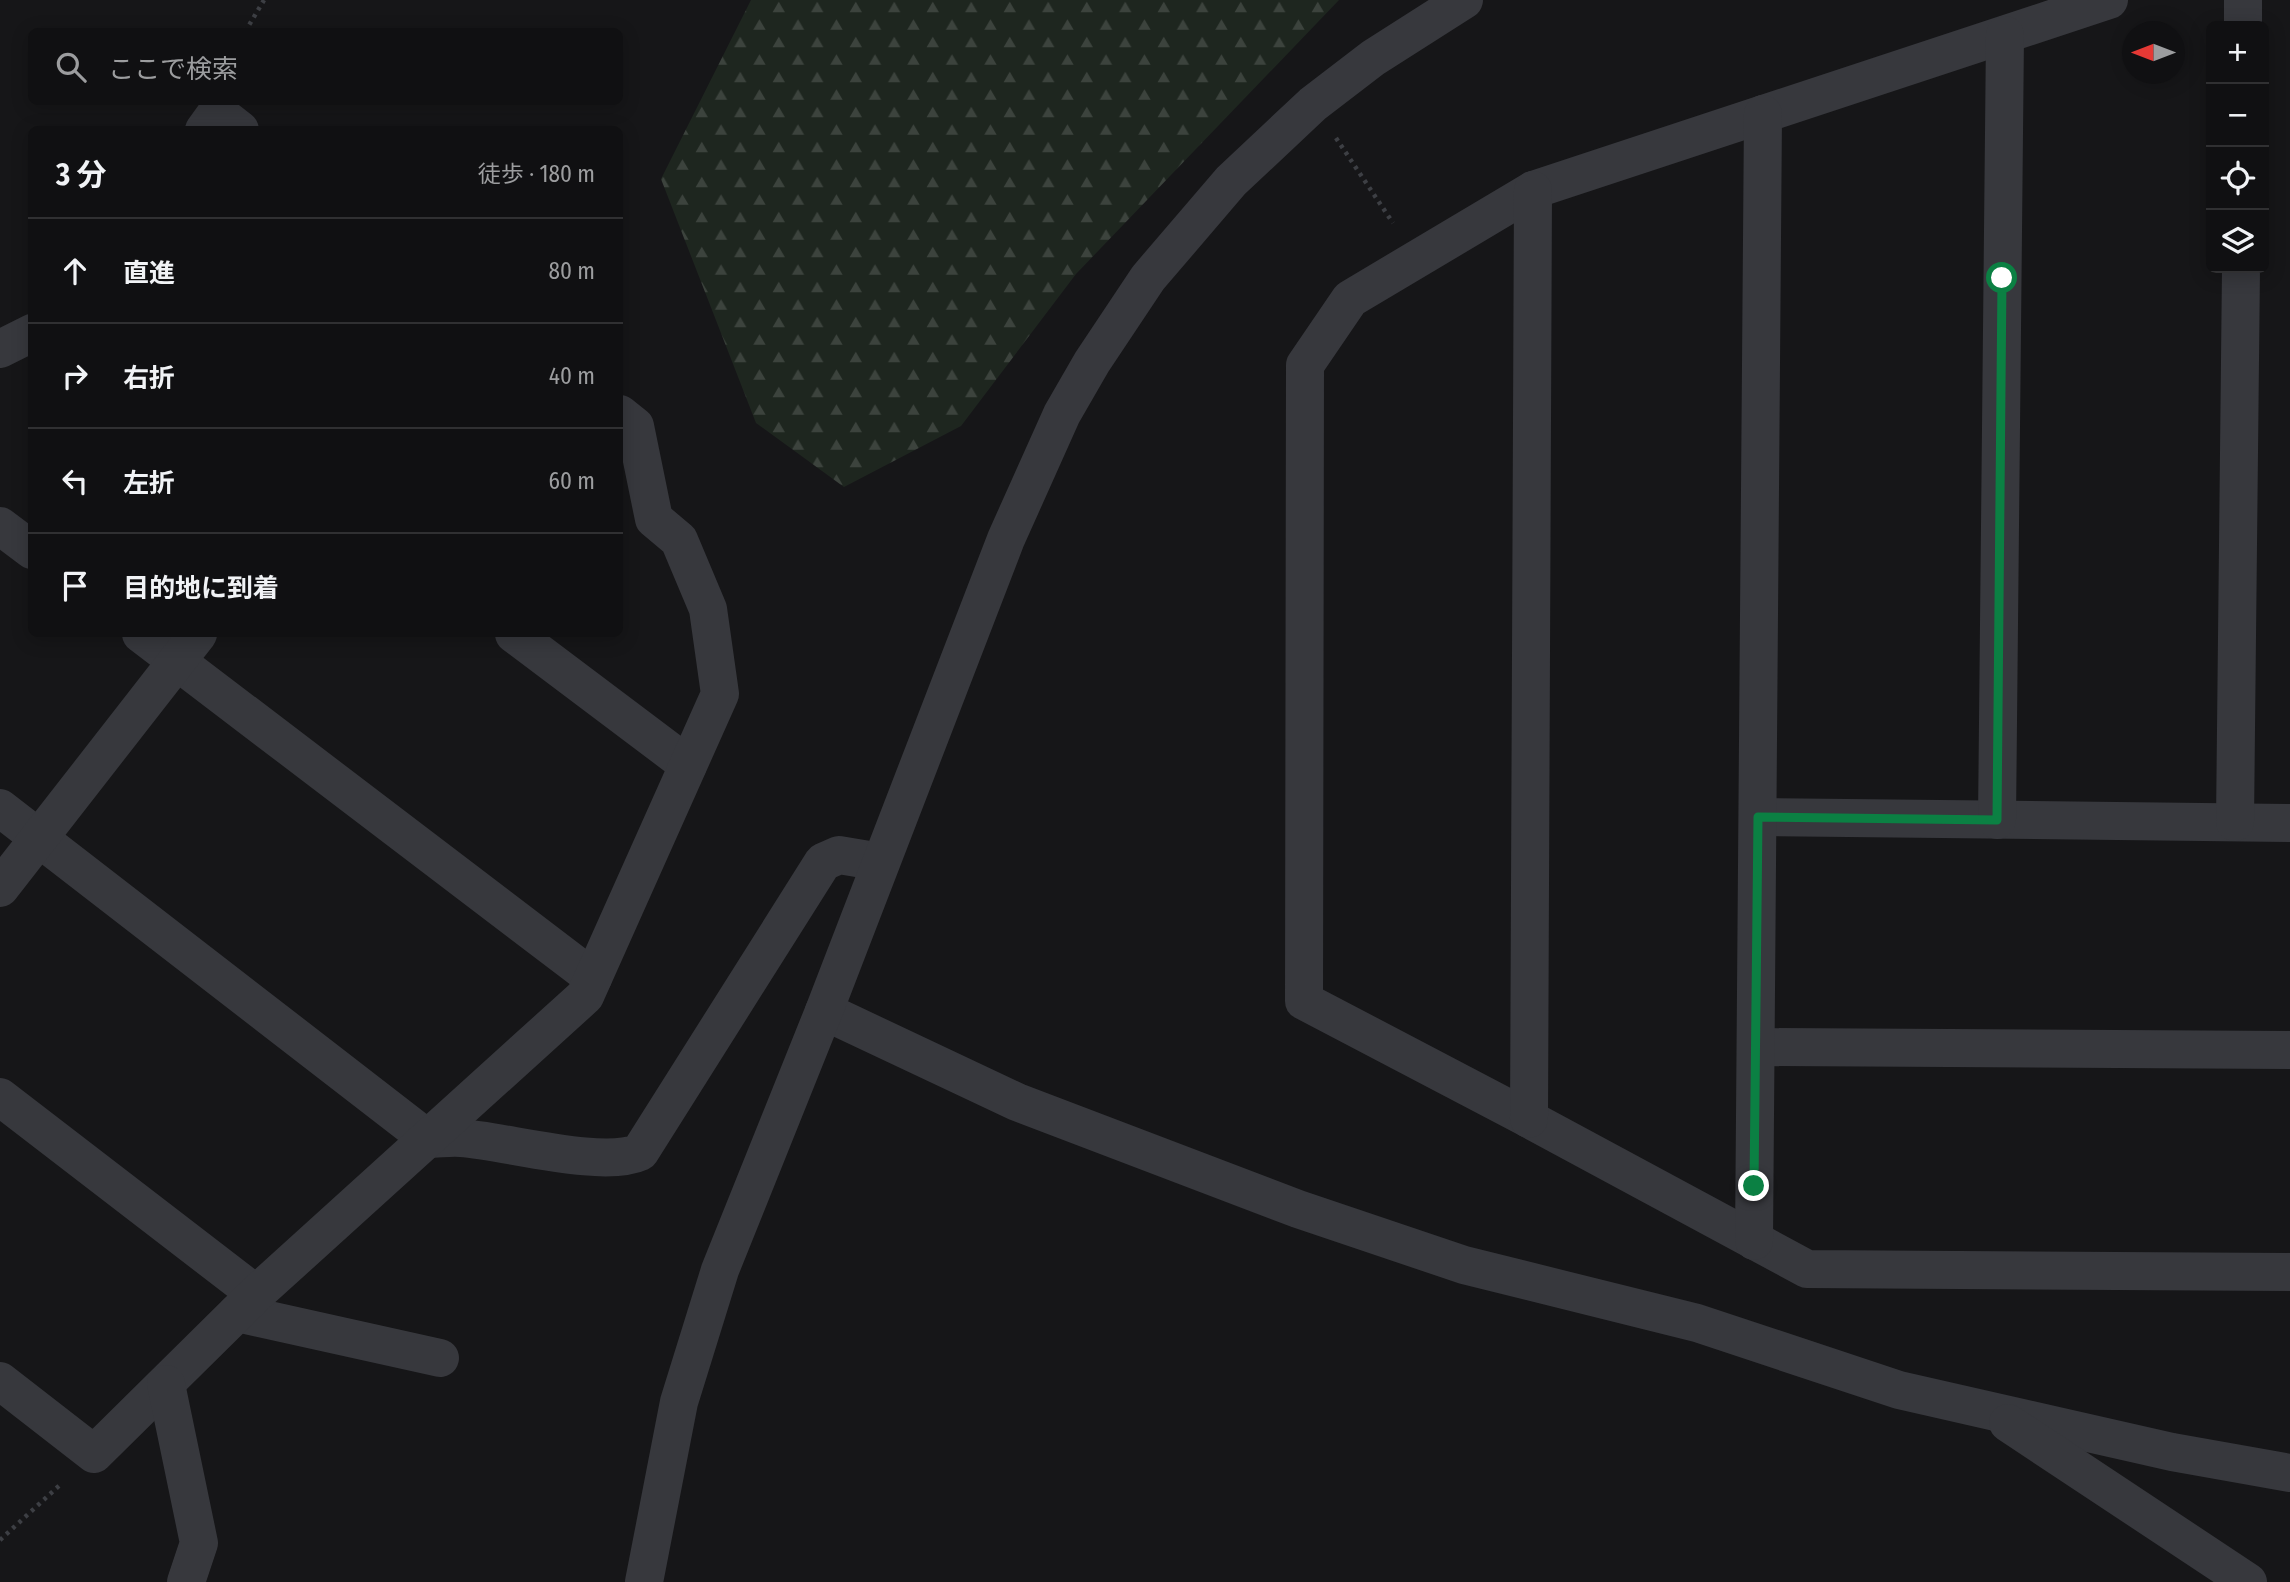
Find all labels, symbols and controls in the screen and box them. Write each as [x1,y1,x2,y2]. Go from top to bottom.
north arrow [2122,21,2185,84]
map controls [2206,21,2269,273]
button: + [2206,21,2269,84]
search box [28,28,623,105]
icon: search [52,48,90,86]
text: ここで検索 [108,54,238,85]
button: − [2206,84,2269,147]
button: locate [2206,147,2269,210]
text: 3 分 [56,157,106,193]
text: 徒歩 · 180 m [478,160,595,188]
button: layers [2206,210,2269,273]
icon: ahead [56,252,94,290]
text: 80 m [548,257,595,285]
text: 直進 [123,258,175,289]
route start [1986,262,2017,293]
icon: right [56,357,94,395]
text: 40 m [549,362,595,390]
text: 右折 [123,363,175,394]
icon: left [56,462,94,500]
text: 60 m [549,467,595,495]
text: 左折 [123,468,175,499]
icon: arrive [56,567,94,605]
text: 目的地に到着 [123,573,279,604]
route end [1738,1170,1769,1201]

